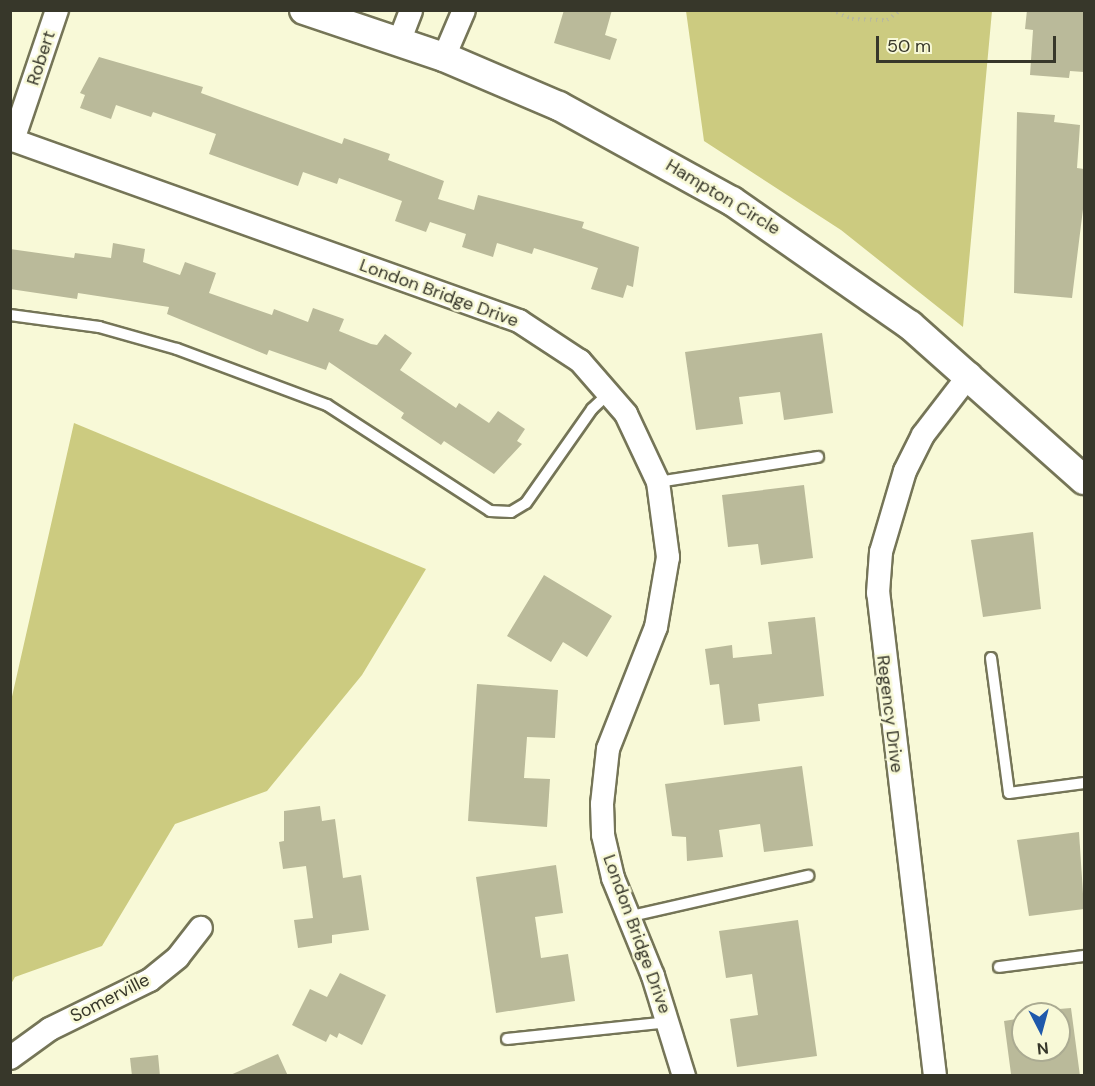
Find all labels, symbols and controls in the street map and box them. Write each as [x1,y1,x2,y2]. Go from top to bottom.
scale bar [879,24,1059,62]
street label: Robert [22,28,60,88]
text: 50 m [887,34,931,58]
street label: Hampton Circle [662,154,784,240]
street label: London Bridge Drive [357,254,521,332]
street label: Regency Drive [872,654,908,774]
street label: London Bridge Drive [598,852,676,1016]
street label: Somerville [67,969,153,1027]
north arrow [1011,1002,1071,1062]
text: N [1036,1037,1050,1059]

